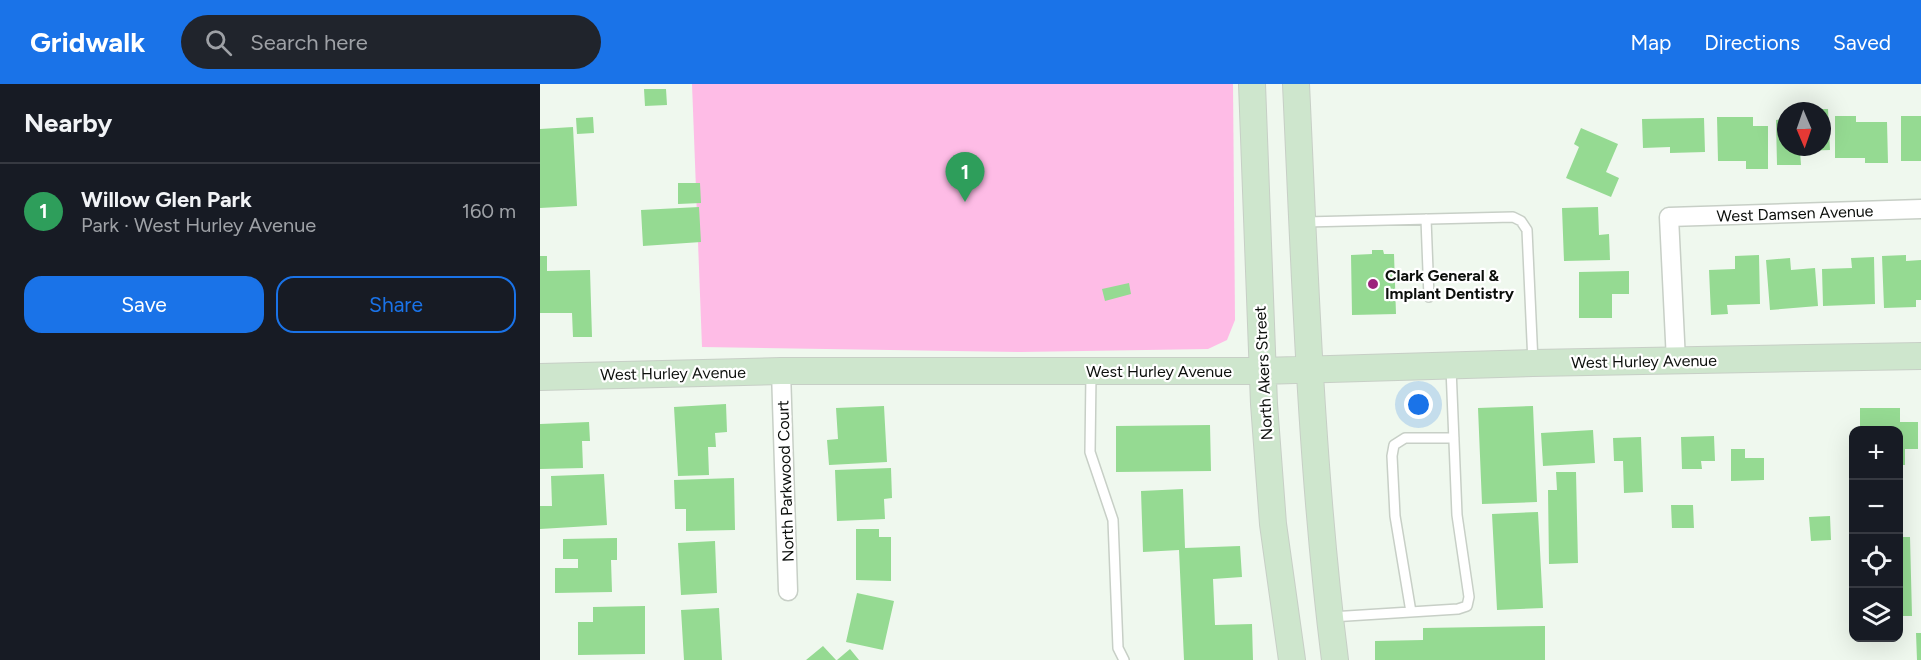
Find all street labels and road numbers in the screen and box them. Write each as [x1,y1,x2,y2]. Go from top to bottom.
street label: West Damsen Avenue [1716,201,1874,226]
street label: North Akers Street [1250,305,1277,441]
street label: West Hurley Avenue [1571,351,1717,372]
street label: West Hurley Avenue [1086,362,1232,381]
street label: West Hurley Avenue [600,363,746,384]
street label: North Parkwood Court [773,400,798,562]

